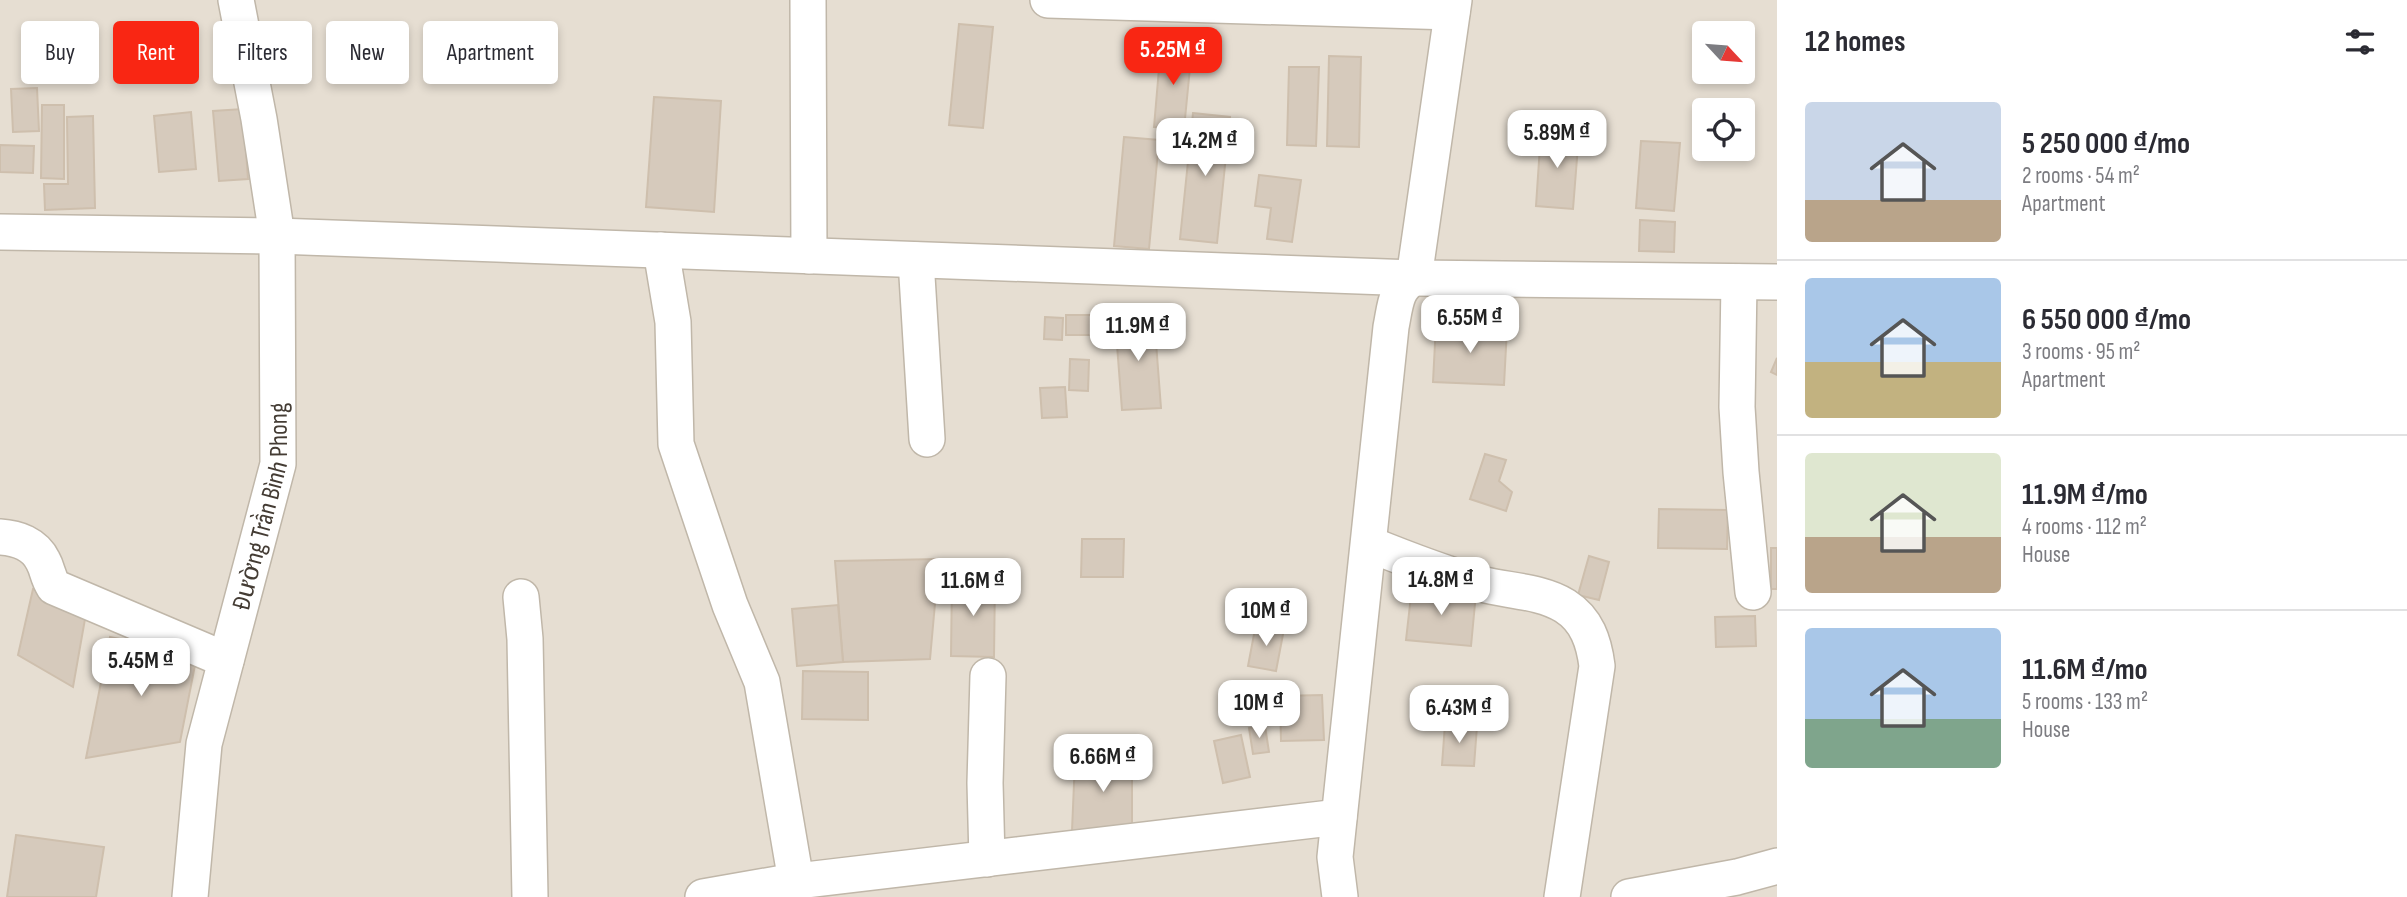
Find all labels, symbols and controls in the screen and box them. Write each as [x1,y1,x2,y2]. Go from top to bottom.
chip: Buy [21,21,99,84]
chip: Rent [113,21,199,84]
chip: Filters [213,21,312,84]
chip: New [326,21,409,84]
chip: Apartment [423,21,558,84]
north arrow [1692,21,1755,84]
map controls [1692,21,1755,161]
icon: filters [2341,23,2379,61]
text: 12 homes [1805,24,1906,60]
pin: 5.25M ₫ [1108,28,1238,87]
text: 5.25M ₫ [1140,36,1206,64]
button: locate [1692,98,1755,161]
pin: 5.89M ₫ [1492,110,1622,170]
pin: 14.2M ₫ [1140,118,1270,178]
text: 5.89M ₫ [1524,119,1590,147]
text: 5 250 000 ₫/mo [2022,126,2190,162]
text: 14.2M ₫ [1172,127,1238,155]
icon: home [1861,130,1945,214]
text: 2 rooms · 54 m² [2022,162,2140,190]
text: Apartment [2022,190,2106,218]
pin: 6.55M ₫ [1405,296,1535,355]
text: 6 550 000 ₫/mo [2022,302,2191,338]
pin: 11.9M ₫ [1073,304,1203,363]
text: 6.55M ₫ [1437,304,1503,332]
icon: home [1861,306,1945,390]
text: 11.9M ₫ [1106,312,1170,340]
text: 3 rooms · 95 m² [2022,338,2141,366]
text: Apartment [2022,366,2106,394]
street label: Đường Trần Bình Phong [226,403,295,613]
text: 11.9M ₫/mo [2022,477,2148,513]
icon: home [1861,481,1945,565]
text: 4 rooms · 112 m² [2022,513,2147,541]
text: House [2022,541,2070,569]
pin: 11.6M ₫ [908,558,1038,618]
pin: 14.8M ₫ [1376,558,1506,617]
text: 14.8M ₫ [1408,566,1474,594]
text: 11.6M ₫ [941,567,1005,595]
pin: 10M ₫ [1217,588,1315,648]
text: 10M ₫ [1241,597,1291,625]
pin: 5.45M ₫ [76,638,206,698]
text: 5.45M ₫ [108,647,174,675]
text: 11.6M ₫/mo [2022,652,2148,688]
icon: home [1861,656,1945,740]
pin: 10M ₫ [1210,680,1308,740]
pin: 6.43M ₫ [1394,686,1524,745]
text: 5 rooms · 133 m² [2022,688,2148,716]
text: 10M ₫ [1234,689,1284,717]
text: 6.43M ₫ [1426,694,1492,722]
text: House [2022,716,2070,744]
pin: 6.66M ₫ [1038,734,1168,794]
text: 6.66M ₫ [1070,743,1136,771]

